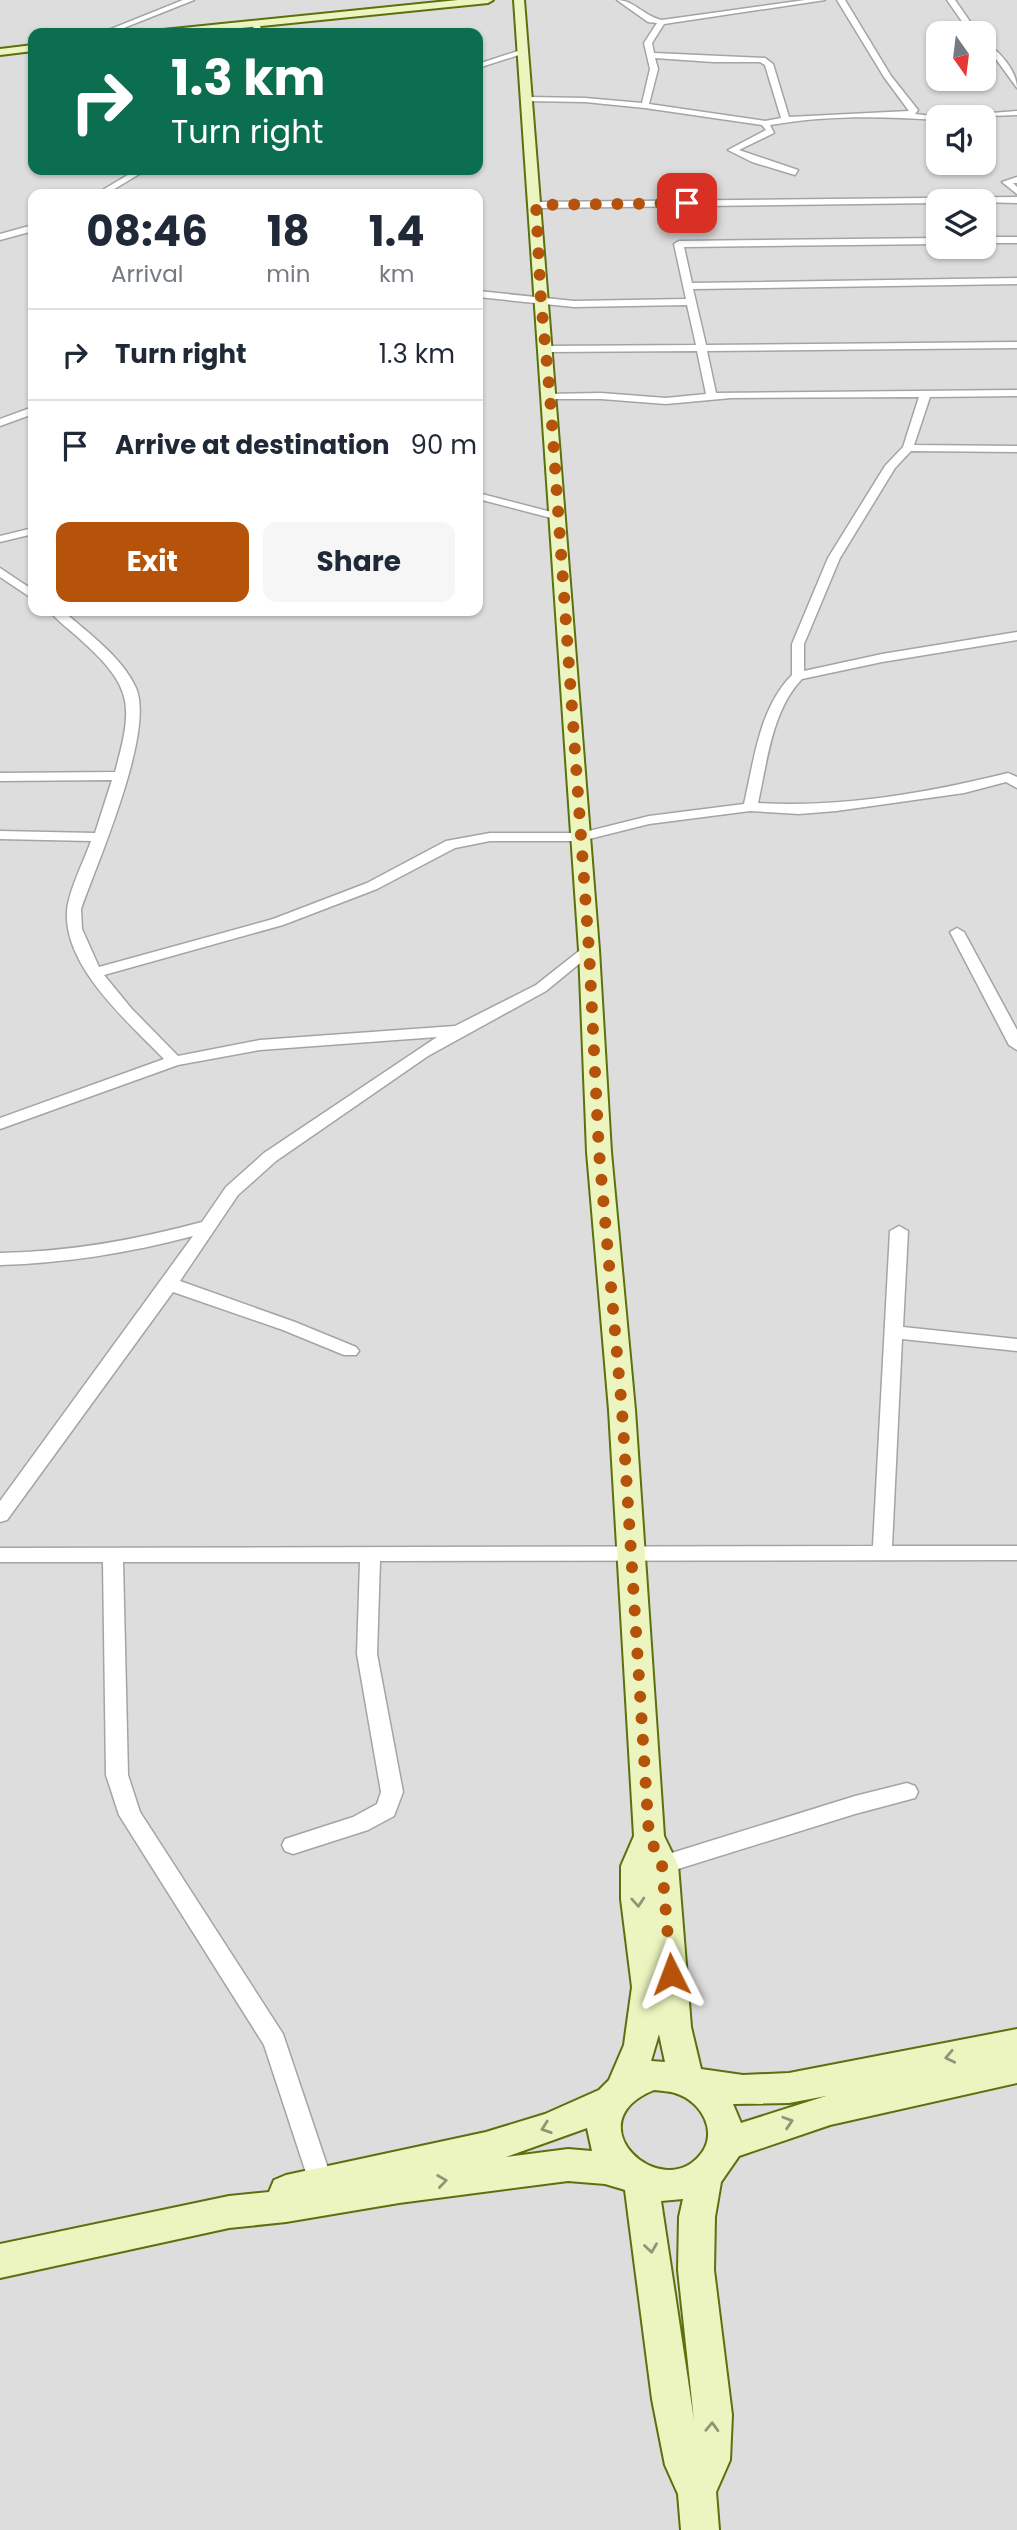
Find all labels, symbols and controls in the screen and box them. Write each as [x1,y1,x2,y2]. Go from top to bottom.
north arrow [926,21,996,91]
map controls [926,21,996,259]
text: 1.3 km [171,44,325,112]
icon: right [56,56,147,147]
button: sound [926,105,996,175]
text: Turn right [171,109,323,154]
pin [657,173,717,233]
icon: arrive [668,184,706,222]
button: layers [926,189,996,259]
text: 08:46 [86,202,208,261]
text: 18 [267,202,310,261]
text: 1.4 [369,202,425,261]
text: Arrival [111,258,183,290]
text: min [266,258,310,290]
text: km [379,258,414,290]
icon: right [56,336,94,374]
text: Turn right [115,336,247,372]
text: 1.3 km [379,336,455,372]
icon: arrive [56,427,94,465]
text: Arrive at destination [115,427,390,463]
text: 90 m [411,427,477,463]
button: Exit [56,522,249,602]
button: Share [263,522,455,602]
one-way arrow [630,1897,645,1908]
position arrow [634,1937,708,2011]
one-way arrow [944,2048,956,2063]
one-way arrow [781,2116,793,2130]
one-way arrow [541,2120,553,2134]
one-way arrow [437,2174,448,2189]
one-way arrow [643,2242,658,2254]
one-way arrow [705,2421,720,2432]

